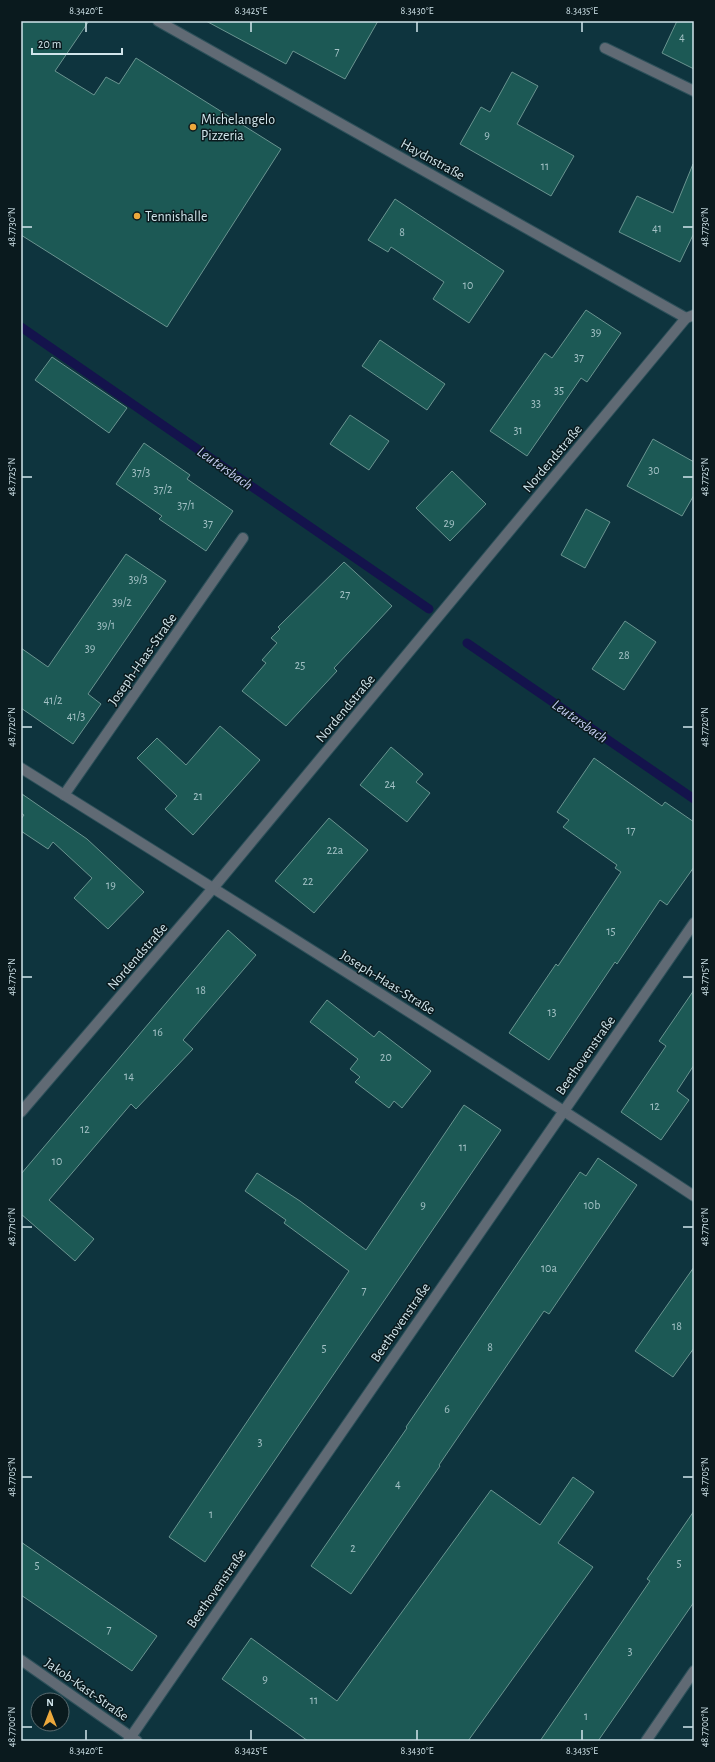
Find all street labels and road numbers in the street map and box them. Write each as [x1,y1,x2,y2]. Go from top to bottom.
street label: Haydnstraße [398,137,467,183]
street label: Nordendstraße [521,422,585,495]
street label: Joseph-Haas-Straße [106,611,180,708]
street label: Nordendstraße [314,672,378,745]
street label: Nordendstraße [105,921,170,993]
street label: Joseph-Haas-Straße [338,948,437,1018]
street label: Beethovenstraße [553,1014,618,1098]
street label: Beethovenstraße [368,1281,433,1365]
street label: Beethovenstraße [184,1547,249,1631]
street label: Jakob-Kast-Straße [42,1656,131,1724]

